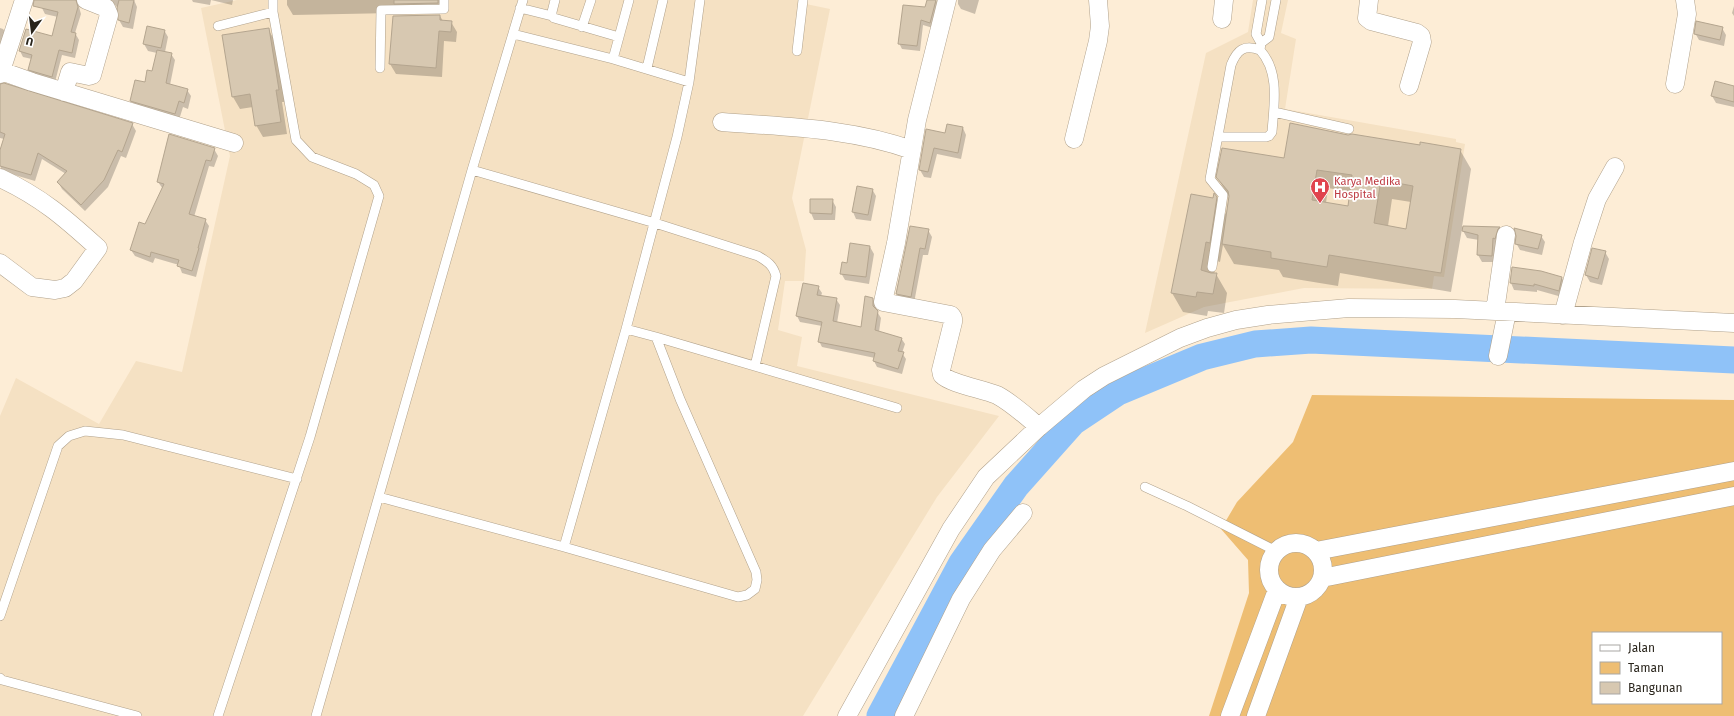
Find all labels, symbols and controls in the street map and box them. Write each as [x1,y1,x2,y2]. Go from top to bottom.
north arrow [12,12,52,52]
text: U [25,34,35,48]
place label: Karya Medika Hospital [1334,175,1400,201]
hospital icon: Karya Medika Hospital [1309,176,1331,204]
legend [1592,632,1722,704]
text: Jalan [1628,641,1655,655]
text: Taman [1628,661,1664,675]
text: Bangunan [1628,681,1683,695]

